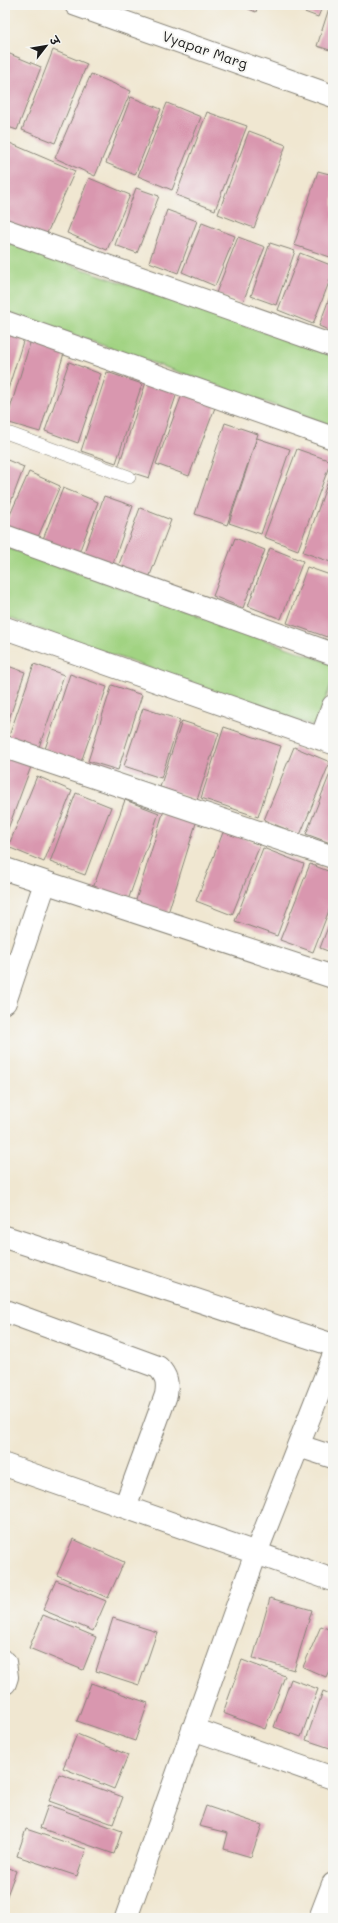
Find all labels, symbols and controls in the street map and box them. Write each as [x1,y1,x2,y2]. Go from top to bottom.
north arrow [26,26,66,66]
street label: Vyapar Marg [160,26,250,73]
text: उ [46,33,64,49]

